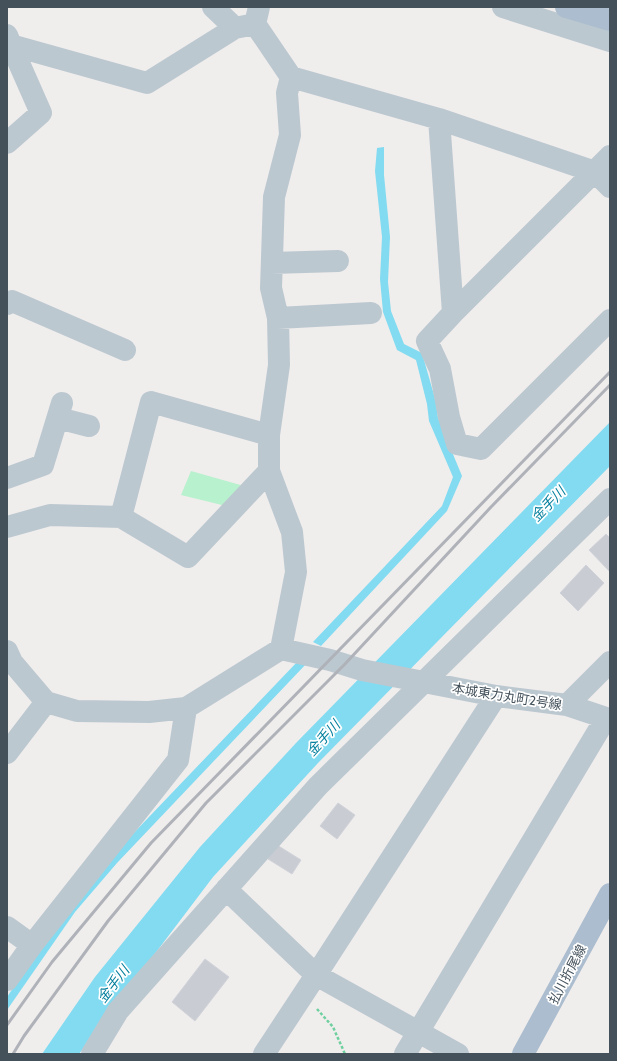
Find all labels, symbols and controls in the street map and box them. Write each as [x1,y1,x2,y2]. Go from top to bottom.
water label: 金手川 [527,481,570,525]
street label: 本城東力丸町2号線 [451,679,563,713]
water label: 金手川 [302,715,345,760]
street label: 払川折尾線 [545,942,589,1006]
water label: 金手川 [93,960,134,1006]

